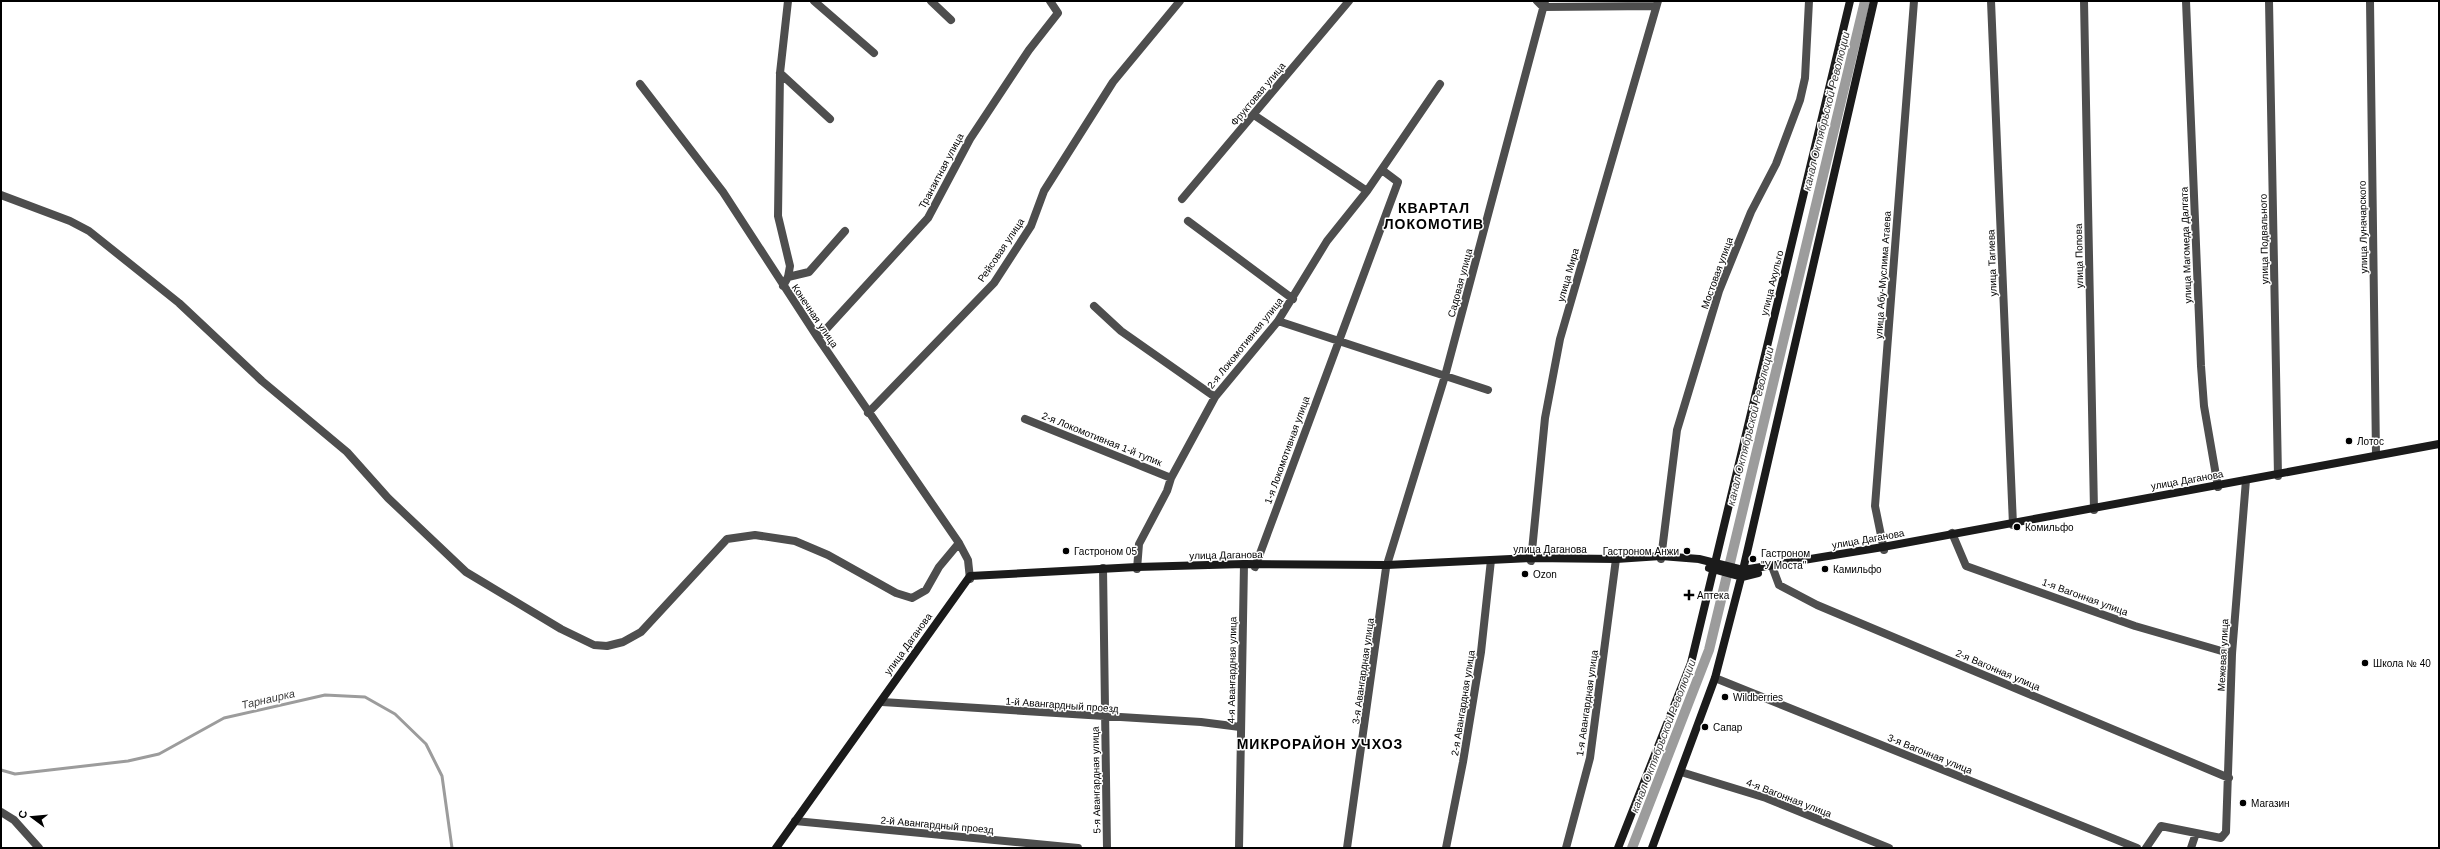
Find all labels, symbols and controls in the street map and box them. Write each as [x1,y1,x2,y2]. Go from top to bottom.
water label: канал Октябрьской Революции [1800,30,1852,192]
street label: Фруктовая улица [1228,60,1288,128]
street label: Транзитная улица [916,131,966,211]
street label: улица Луначарского [2357,180,2369,274]
street label: улица Магомеда Далгата [2178,186,2194,303]
street label: улица Подвального [2258,193,2270,284]
district label: КВАРТАЛ ЛОКОМОТИВ [1384,200,1484,232]
street label: улица Абу-Муслима Атаева [1873,210,1893,340]
street label: Рейсовая улица [976,216,1027,284]
street label: улица Попова [2073,223,2085,288]
street label: улица Тагиева [1985,229,1999,297]
street label: Мостовая улица [1699,235,1735,310]
street label: улица Мира [1555,246,1581,303]
street label: Садовая улица [1446,247,1475,319]
street label: улица Ахульго [1759,249,1786,317]
street label: Конечная улица [790,282,841,350]
street label: 2-я Локомотивная улица [1205,295,1285,391]
water label: канал Октябрьской Революции [1724,345,1776,507]
street label: 1-я Локомотивная улица [1262,394,1312,505]
street label: 2-я Локомотивная 1-й тупик [1040,410,1164,468]
marker: Лотос [2344,436,2354,446]
place label: Лотос [2357,436,2384,447]
street label: улица Даганова [2150,468,2225,492]
marker: Комильфо [2012,522,2022,532]
place label: Комильфо [2025,522,2074,533]
street label: улица Даганова [1831,527,1906,551]
street label: улица Даганова [1513,544,1587,555]
marker: Гастроном 05 [1061,546,1071,556]
place label: Гастроном 05 [1074,546,1137,557]
place label: Гастроном Анжи [1603,546,1679,557]
marker: Гастроном Анжи [1682,546,1692,556]
place label: Гастроном "У Моста" [1761,548,1810,571]
street label: улица Даганова [1189,549,1263,561]
marker: Гастроном "У Моста" [1748,554,1758,564]
marker: Камильфо [1820,564,1830,574]
place label: Камильфо [1833,564,1882,575]
marker: Ozon [1520,569,1530,579]
place label: Ozon [1533,569,1557,580]
street label: 1-я Вагонная улица [2041,576,2130,618]
marker: Аптека [1684,590,1694,600]
place label: Аптека [1697,590,1730,601]
street label: улица Даганова [882,611,934,677]
street label: 4-я Авангардная улица [1226,616,1238,724]
street label: 3-я Авангардная улица [1350,617,1376,725]
street label: Межевая улица [2216,618,2230,692]
street label: 2-я Вагонная улица [1954,647,2042,693]
street label: 2-я Авангардная улица [1449,649,1477,757]
street label: 1-я Авангардная улица [1574,649,1600,757]
water label: канал Октябрьской Революции [1628,658,1698,814]
marker: Школа № 40 [2360,658,2370,668]
place label: Школа № 40 [2373,658,2431,669]
water label: Тарнаирка [240,687,296,711]
marker: Wildberries [1720,692,1730,702]
place label: Wildberries [1733,692,1783,703]
street label: 1-й Авангардный проезд [1005,696,1119,714]
marker: Сапар [1700,722,1710,732]
place label: Сапар [1713,722,1743,733]
street label: 5-я Авангардная улица [1090,726,1102,834]
street label: 3-я Вагонная улица [1886,732,1974,776]
district label: МИКРОРАЙОН УЧХОЗ [1237,735,1403,752]
street label: 4-я Вагонная улица [1745,777,1834,820]
north arrow [12,797,52,837]
marker: Магазин [2238,798,2248,808]
place label: Магазин [2251,798,2290,809]
text: С [16,809,29,820]
street label: 2-й Авангардный проезд [880,815,994,835]

